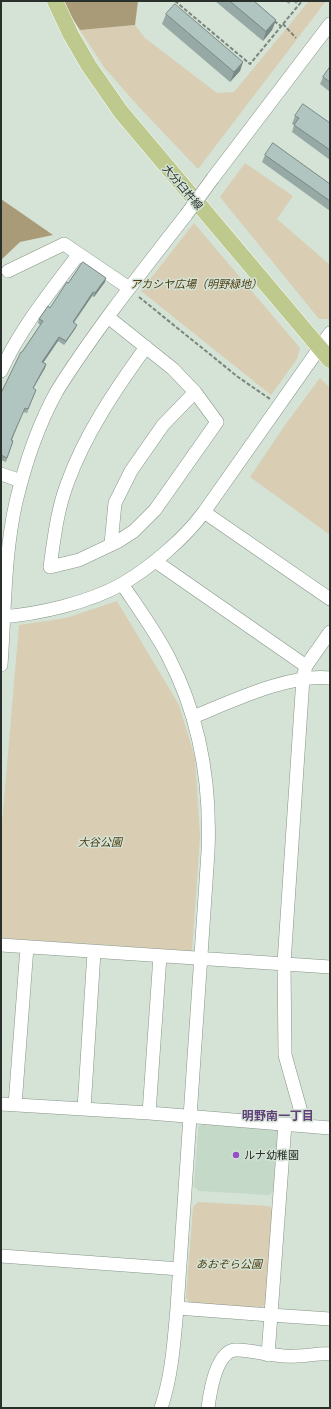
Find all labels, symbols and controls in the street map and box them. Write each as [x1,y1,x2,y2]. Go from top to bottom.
street label: 大分臼杵線 [160,162,206,212]
park label: アカシヤ広場（明野緑地） [130,277,262,291]
park label: 大谷公園 [78,835,122,849]
district label: 明野南一丁目 [242,1108,314,1122]
place label: ルナ幼稚園 [244,1148,299,1162]
marker: ルナ幼稚園 [231,1150,241,1160]
park label: あおぞら公園 [196,1257,262,1271]

